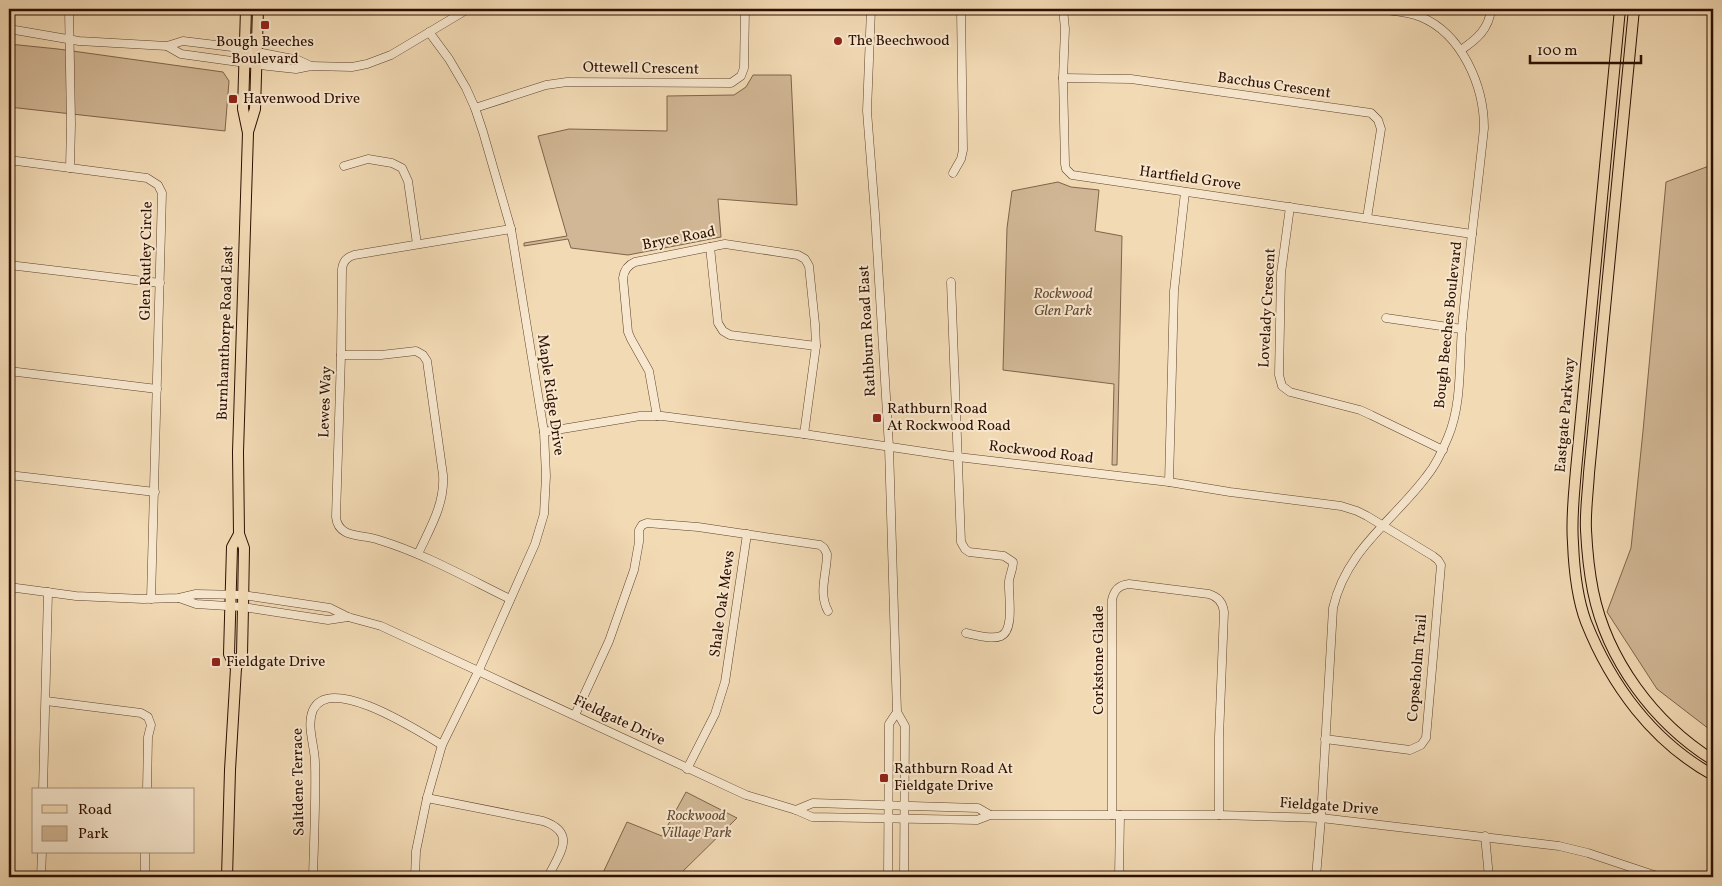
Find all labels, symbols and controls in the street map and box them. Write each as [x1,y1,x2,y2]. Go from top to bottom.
marker: Bough Beeches Boulevard [259,19,271,31]
place label: The Beechwood [848,31,950,52]
place label: Bough Beeches Boulevard [216,32,314,70]
scale bar [1530,32,1641,64]
marker: The Beechwood [832,35,844,47]
text: 100 m [1537,41,1577,62]
street label: Ottewell Crescent [583,57,699,81]
street label: Bacchus Crescent [1216,68,1332,104]
place label: Havenwood Drive [243,89,360,110]
marker: Havenwood Drive [227,93,239,105]
street label: Hartfield Grove [1138,161,1242,197]
street label: Glen Rutley Circle [135,201,159,321]
street label: Bryce Road [641,222,717,256]
street label: Bough Beeches Boulevard [1430,240,1468,410]
street label: Burnhamthorpe Road East [212,245,240,421]
street label: Lovelady Crescent [1254,248,1282,368]
street label: Rathburn Road East [854,265,882,397]
park label: Rockwood Glen Park [1033,284,1093,322]
street label: Maple Ridge Drive [531,333,569,457]
street label: Eastgate Parkway [1550,356,1582,474]
street label: Lewes Way [314,366,338,438]
place label: Rathburn Road At Rockwood Road [887,399,1011,437]
marker: Rathburn Road At Rockwood Road [871,412,883,424]
street label: Rockwood Road [988,436,1094,470]
street label: Shale Oak Mews [705,549,741,659]
street label: Corkstone Glade [1089,605,1110,715]
street label: Copseholm Trail [1403,613,1433,723]
place label: Fieldgate Drive [226,652,325,673]
marker: Fieldgate Drive [210,656,222,668]
street label: Fieldgate Drive [570,690,668,752]
street label: Saltdene Terrace [288,728,310,836]
place label: Rathburn Road At Fieldgate Drive [894,759,1013,797]
marker: Rathburn Road At Fieldgate Drive [878,772,890,784]
legend [32,788,195,854]
street label: Fieldgate Drive [1279,793,1379,821]
text: Road [78,800,112,821]
park label: Rockwood Village Park [660,806,732,844]
text: Park [78,824,109,845]

